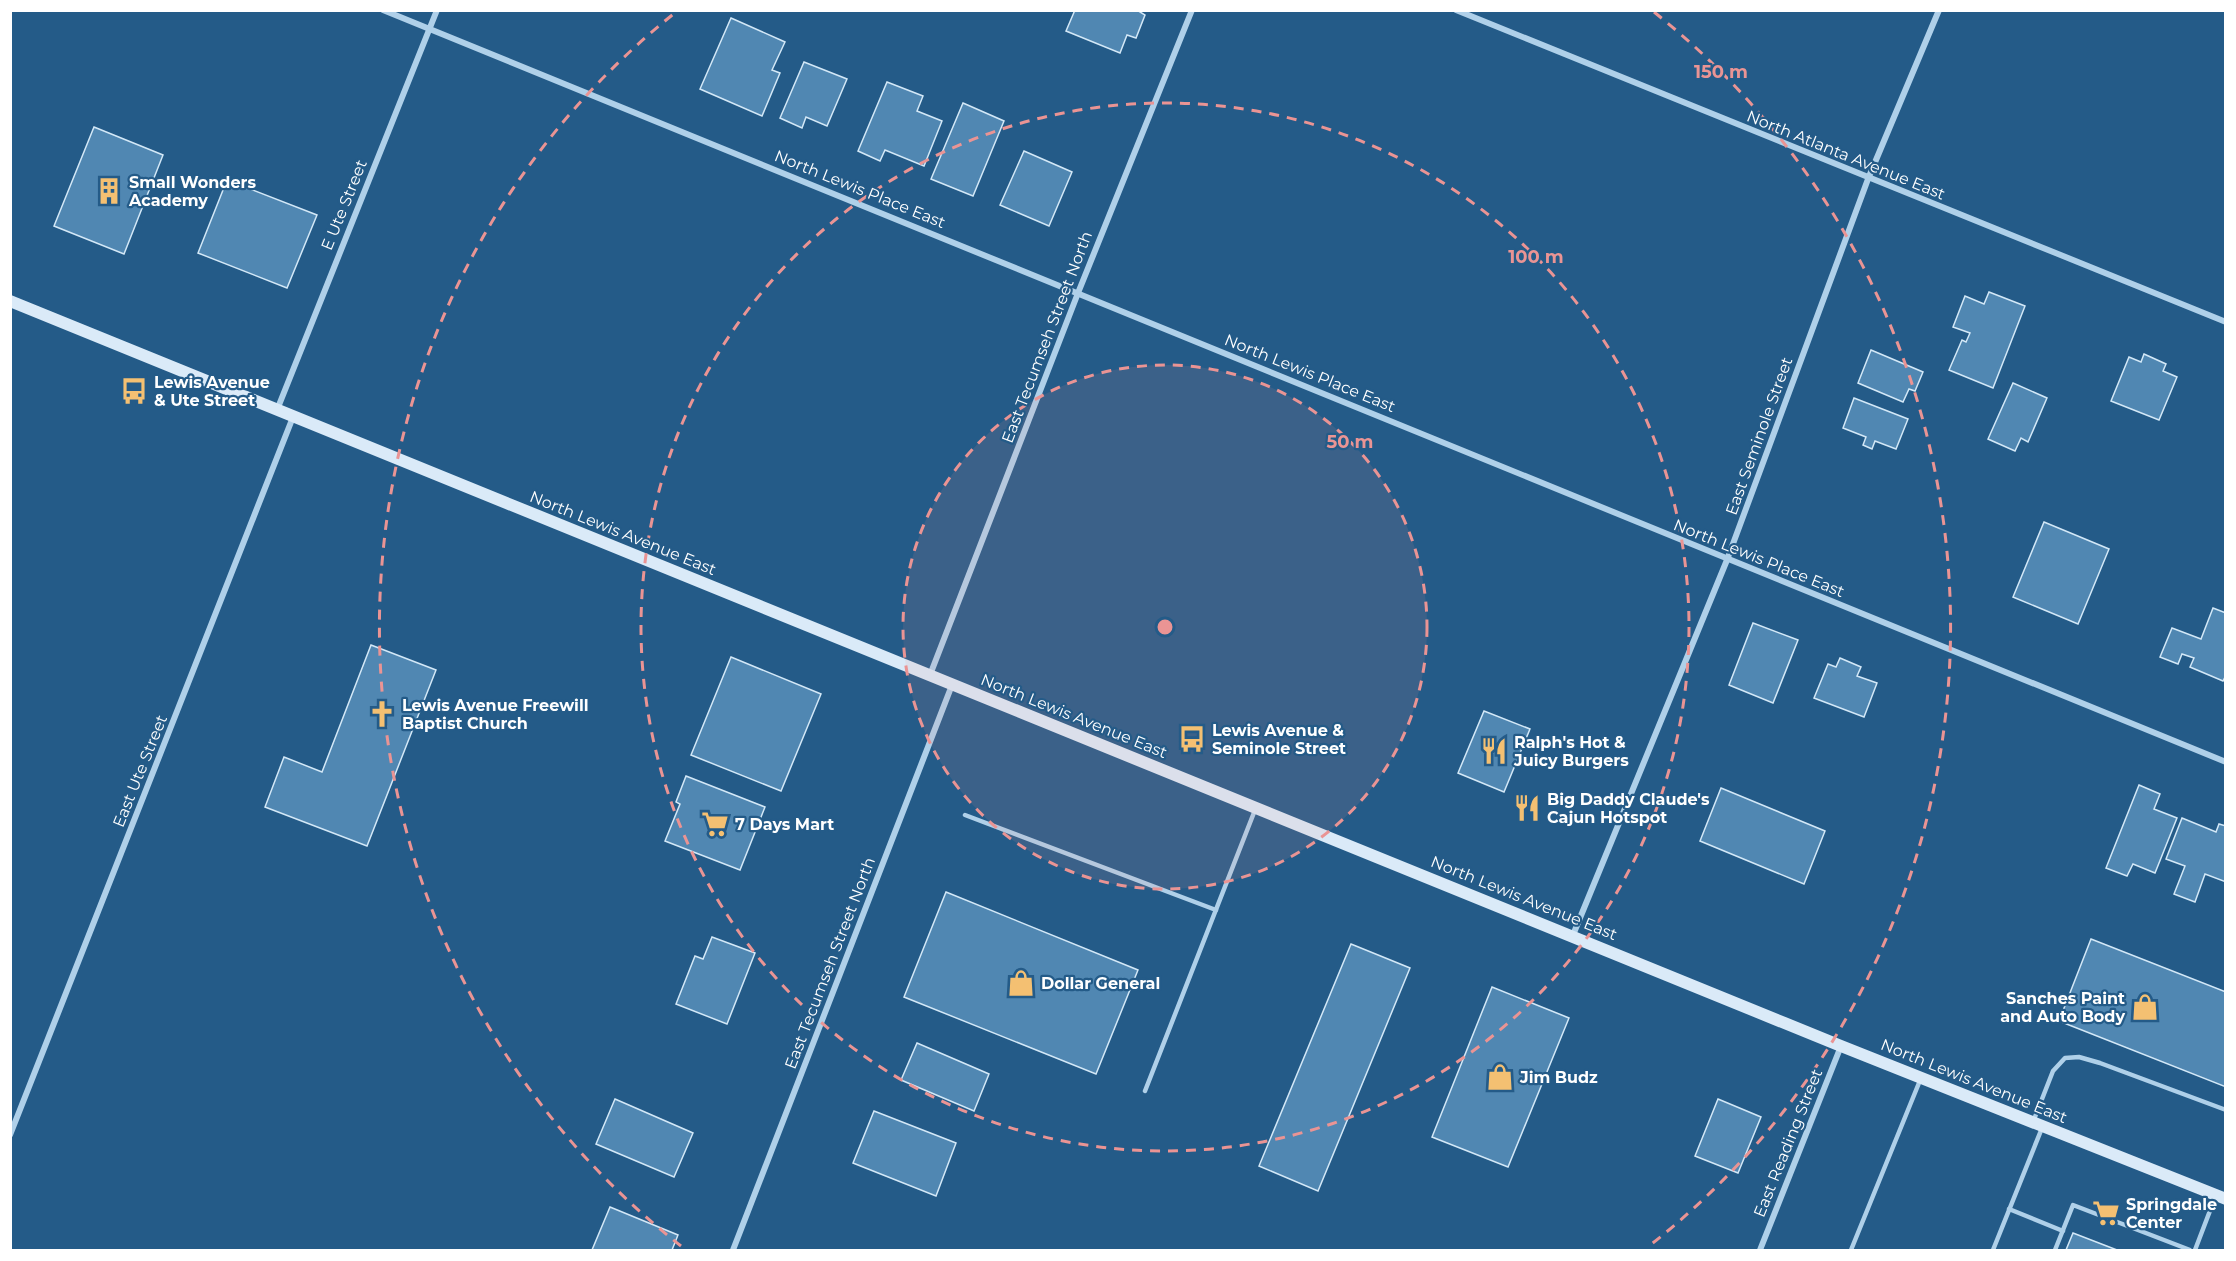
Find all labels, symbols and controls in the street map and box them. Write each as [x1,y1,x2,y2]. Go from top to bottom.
text: 150 m [1694,61,1748,83]
street label: North Atlanta Avenue East [1744,106,1948,204]
street label: North Lewis Place East [772,146,949,232]
street label: E Ute Street [317,156,371,253]
place label: Small Wonders Academy [128,173,256,210]
building icon: Small Wonders Academy [94,176,124,206]
street label: East Tecumseh Street North [998,228,1096,446]
text: 100 m [1508,246,1564,268]
street label: North Lewis Place East [1222,330,1399,416]
street label: East Seminole Street [1722,354,1797,518]
place label: Lewis Avenue & Ute Street [154,373,270,410]
bus stop icon: Lewis Avenue & Ute Street [119,376,149,406]
text: 50 m [1327,431,1373,453]
street label: North Lewis Avenue East [527,487,719,579]
street label: North Lewis Place East [1671,515,1848,601]
centre of rings [1155,617,1175,637]
street label: North Lewis Avenue East [978,670,1170,762]
place label: Lewis Avenue Freewill Baptist Church [402,696,589,733]
church icon: Lewis Avenue Freewill Baptist Church [367,699,397,729]
street label: East Ute Street [109,712,171,830]
place label: Lewis Avenue & Seminole Street [1212,721,1346,758]
bus stop icon: Lewis Avenue & Seminole Street [1177,724,1207,754]
place label: Ralph's Hot & Juicy Burgers [1513,733,1629,770]
restaurant icon: Ralph's Hot & Juicy Burgers [1479,736,1509,766]
place label: Big Daddy Claude's Cajun Hotspot [1547,790,1710,827]
restaurant icon: Big Daddy Claude's Cajun Hotspot [1512,793,1542,823]
supermarket icon: 7 Days Mart [700,809,730,839]
place label: 7 Days Mart [735,815,834,834]
street label: North Lewis Avenue East [1428,852,1620,944]
street label: East Tecumseh Street North [781,854,879,1072]
shop icon: Dollar General [1006,968,1036,998]
place label: Dollar General [1041,974,1160,993]
place label: Sanches Paint and Auto Body [2000,989,2125,1026]
shop icon: Sanches Paint and Auto Body [2130,992,2160,1022]
street label: North Lewis Avenue East [1878,1035,2070,1127]
shop icon: Jim Budz [1485,1062,1515,1092]
street label: East Reading Street [1750,1066,1827,1220]
place label: Jim Budz [1519,1068,1598,1087]
place label: Springdale Center [2126,1195,2217,1232]
supermarket icon: Springdale Center [2091,1198,2121,1228]

